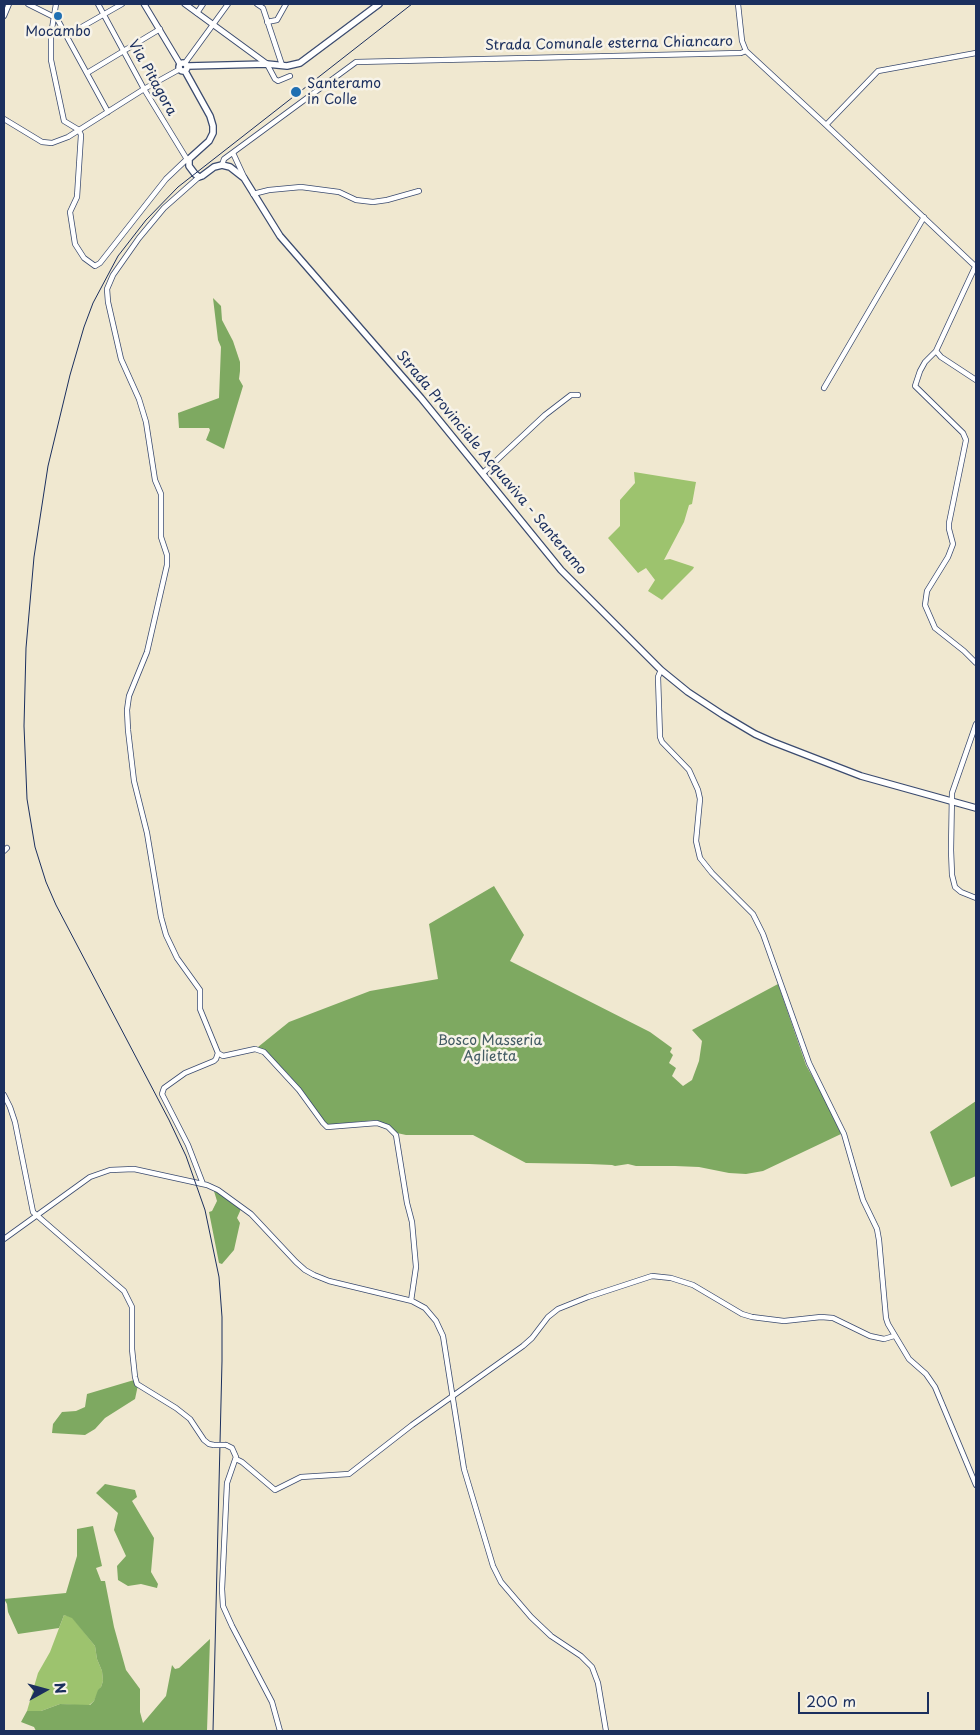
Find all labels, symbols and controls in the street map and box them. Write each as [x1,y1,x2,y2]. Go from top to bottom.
marker: Mocambo [52,10,64,22]
place label: Mocambo [25,24,91,40]
street label: Strada Comunale esterna Chiancaro [485,33,733,55]
street label: Via Pitagora [124,37,180,119]
place label: Santeramo in Colle [307,76,381,108]
marker: Santeramo in Colle [289,85,303,99]
street label: Strada Provinciale Acquaviva - Santeramo [392,348,590,578]
park label: Bosco Masseria Aglietta [438,1033,542,1066]
north arrow [20,1665,70,1715]
text: N [49,1681,71,1695]
scale bar [800,1682,931,1714]
text: 200 m [806,1689,856,1712]

